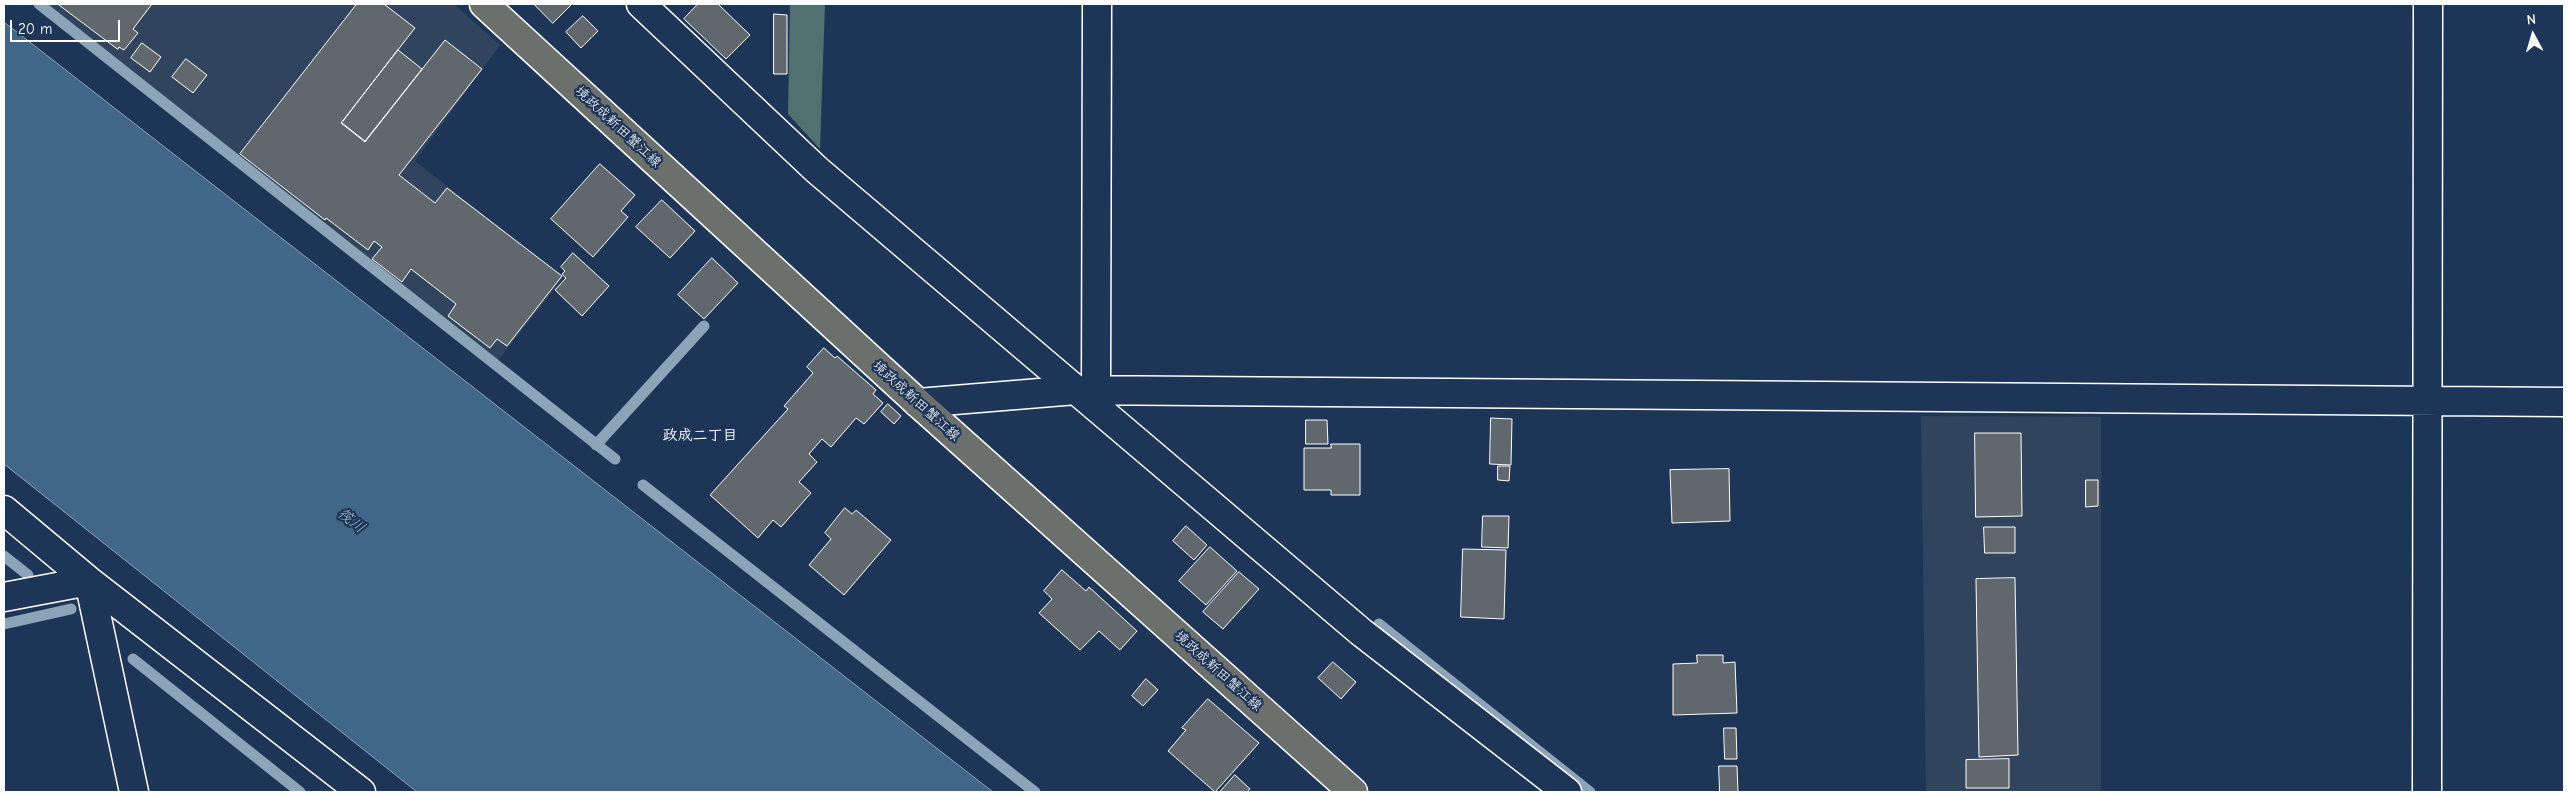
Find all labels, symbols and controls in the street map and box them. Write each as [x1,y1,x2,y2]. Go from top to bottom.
scale bar [12,10,122,42]
north arrow [2508,10,2558,60]
text: N [2526,11,2537,29]
text: 20 m [18,20,52,38]
street label: 境政成新田蟹江線 [571,83,665,171]
street label: 境政成新田蟹江線 [869,357,963,445]
district label: 政成二丁目 [663,427,737,445]
water label: 筏川 [334,505,368,537]
street label: 境政成新田蟹江線 [1171,627,1265,715]

